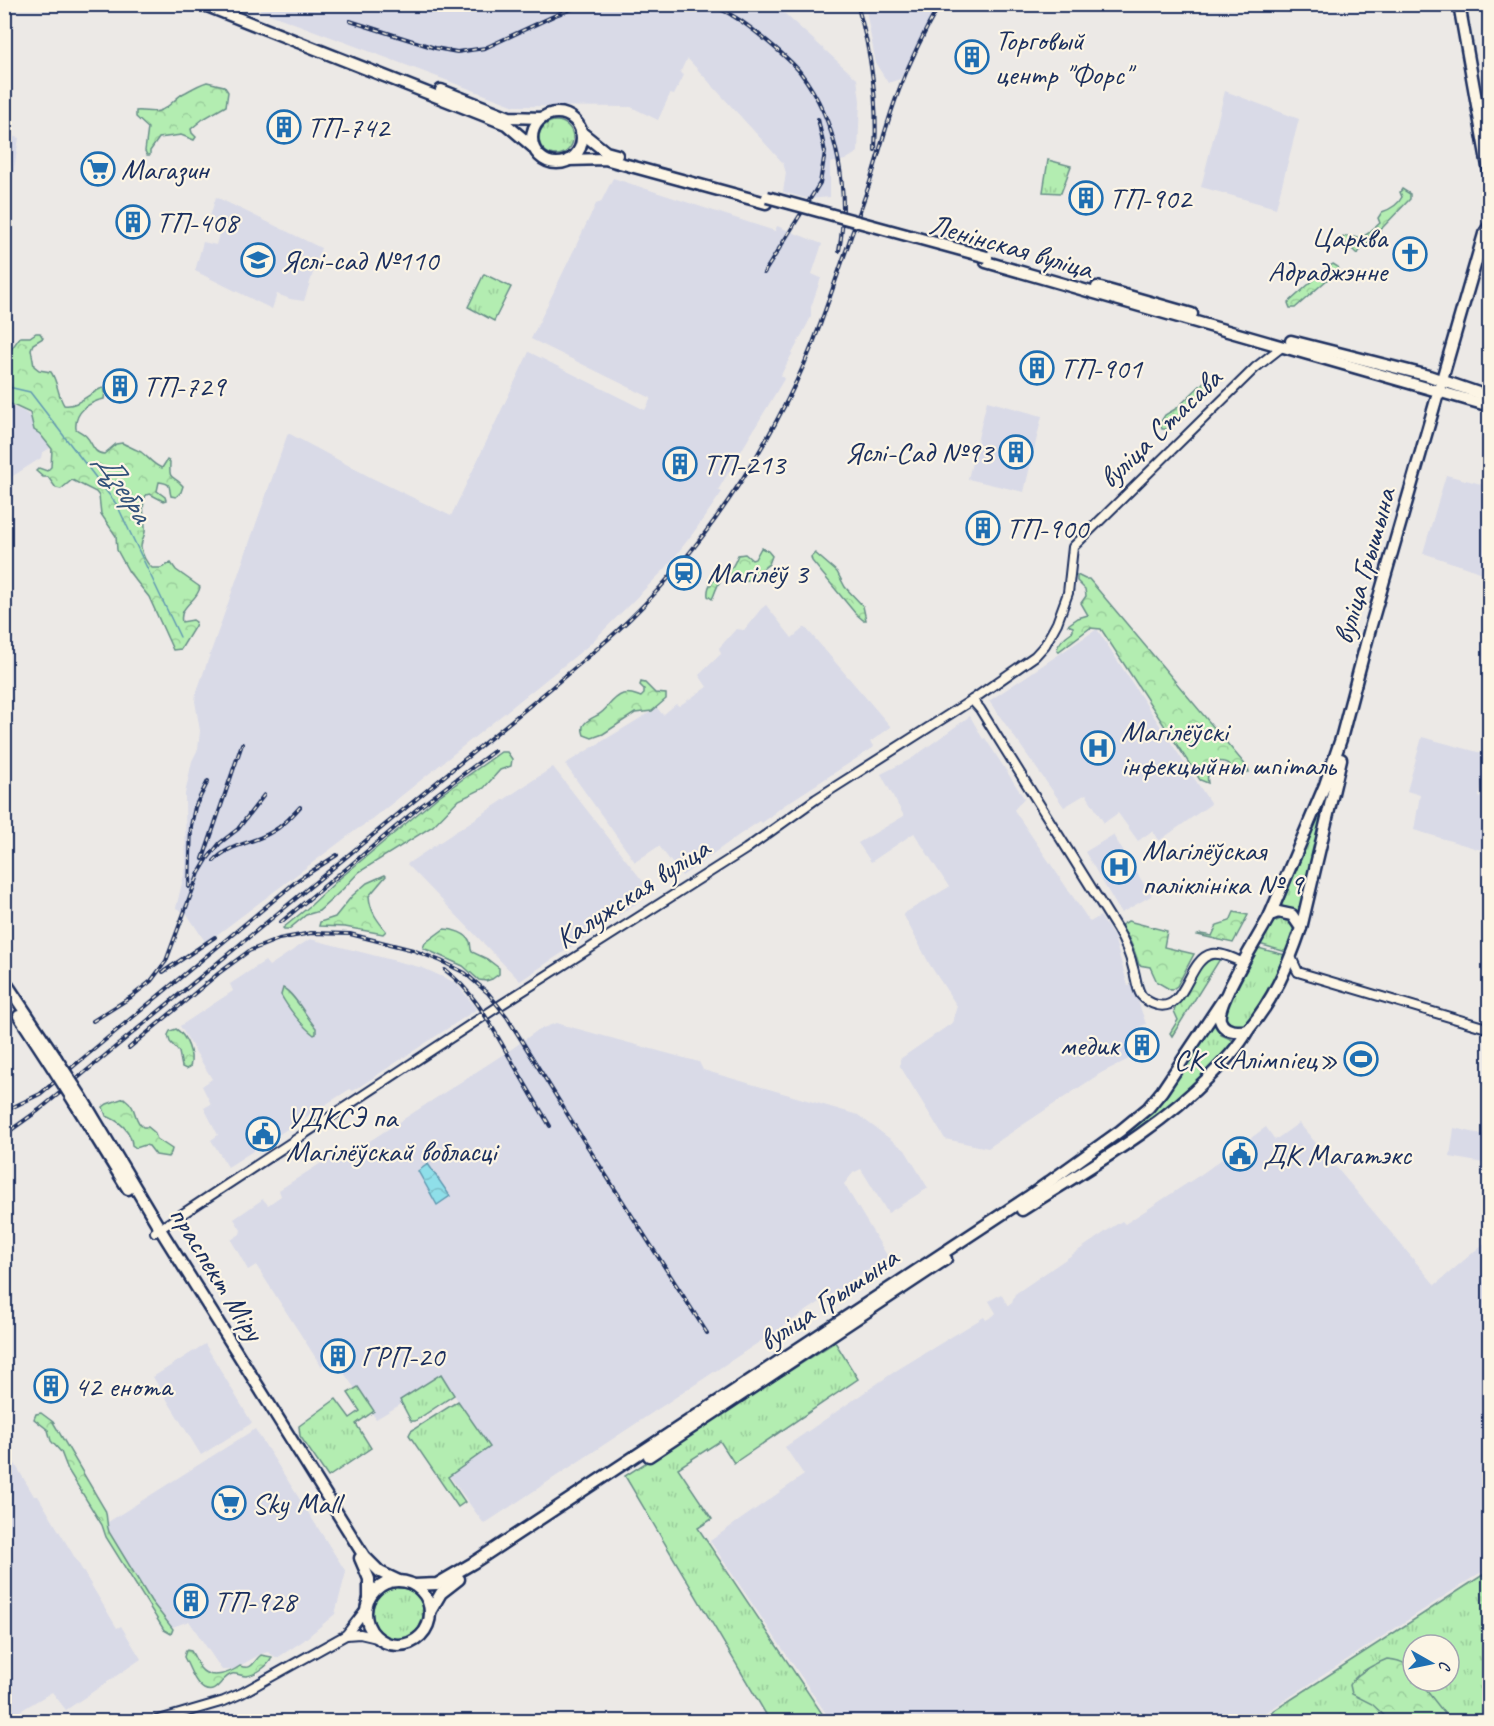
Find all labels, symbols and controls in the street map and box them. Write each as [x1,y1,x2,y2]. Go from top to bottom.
place label: Торговый центр "Форс" [995,21,1137,93]
building icon: Торговый центр "Форс" [954,39,990,75]
place label: ТП-742 [307,108,392,146]
building icon: ТП-742 [266,109,302,145]
place label: Магазин [121,150,211,188]
supermarket icon: Магазин [80,151,116,187]
place label: ТП-902 [1109,179,1194,217]
building icon: ТП-902 [1068,180,1104,216]
place label: ТП-408 [156,203,241,241]
building icon: ТП-408 [115,204,151,240]
street label: Ленінская вуліца [925,205,1099,288]
place label: Царква Адраджэнне [1268,218,1389,290]
church icon: Царква Адраджэнне [1392,236,1428,272]
place label: Яслі-сад №110 [281,241,441,279]
school or university icon: Яслі-сад №110 [240,242,276,278]
place label: ТП-901 [1060,349,1144,387]
building icon: ТП-901 [1019,350,1055,386]
street label: вуліца Стасава [1090,359,1231,496]
place label: ТП-729 [143,367,228,405]
building icon: ТП-729 [102,368,138,404]
place label: Яслі-Сад №93 [844,433,995,471]
building icon: Яслі-Сад №93 [998,434,1034,470]
water label: Дзебра [86,443,164,533]
place label: ТП-213 [703,445,788,483]
building icon: ТП-213 [662,446,698,482]
street label: вуліца Грышына [1324,482,1405,648]
place label: ТП-900 [1006,509,1091,547]
building icon: ТП-900 [965,510,1001,546]
place label: Магілёў 3 [707,554,810,592]
station icon: Магілёў 3 [666,555,702,591]
place label: Магілёўскі інфекцыйны шпіталь [1121,712,1337,784]
hospital icon: Магілёўскі інфекцыйны шпіталь [1080,730,1116,766]
street label: Калужская вуліца [548,828,718,957]
place label: Магілёўская паліклініка № 9 [1142,831,1305,903]
hospital icon: Магілёўская паліклініка № 9 [1101,849,1137,885]
place label: медик [1060,1026,1121,1064]
building icon: медик [1124,1027,1160,1063]
place label: СК «Алімпіец» [1174,1040,1338,1078]
sports icon: СК «Алімпіец» [1343,1041,1379,1077]
place label: УДКСЭ па Магілёўскай вобласці [286,1098,500,1170]
public building icon: УДКСЭ па Магілёўскай вобласці [245,1116,281,1152]
place label: ДК Магатэкс [1263,1135,1413,1173]
public building icon: ДК Магатэкс [1222,1136,1258,1172]
street label: праспект Міру [161,1198,275,1350]
street label: вуліца Грышына [751,1237,907,1360]
place label: ГРП-20 [361,1337,446,1375]
building icon: ГРП-20 [320,1338,356,1374]
place label: 42 енота [74,1367,174,1405]
building icon: 42 енота [33,1368,69,1404]
place label: Sky Mall [252,1484,345,1522]
supermarket icon: Sky Mall [211,1485,247,1521]
place label: ТП-928 [214,1582,299,1620]
building icon: ТП-928 [173,1583,209,1619]
north arrow [1401,1633,1461,1693]
text: С [1434,1660,1455,1673]

